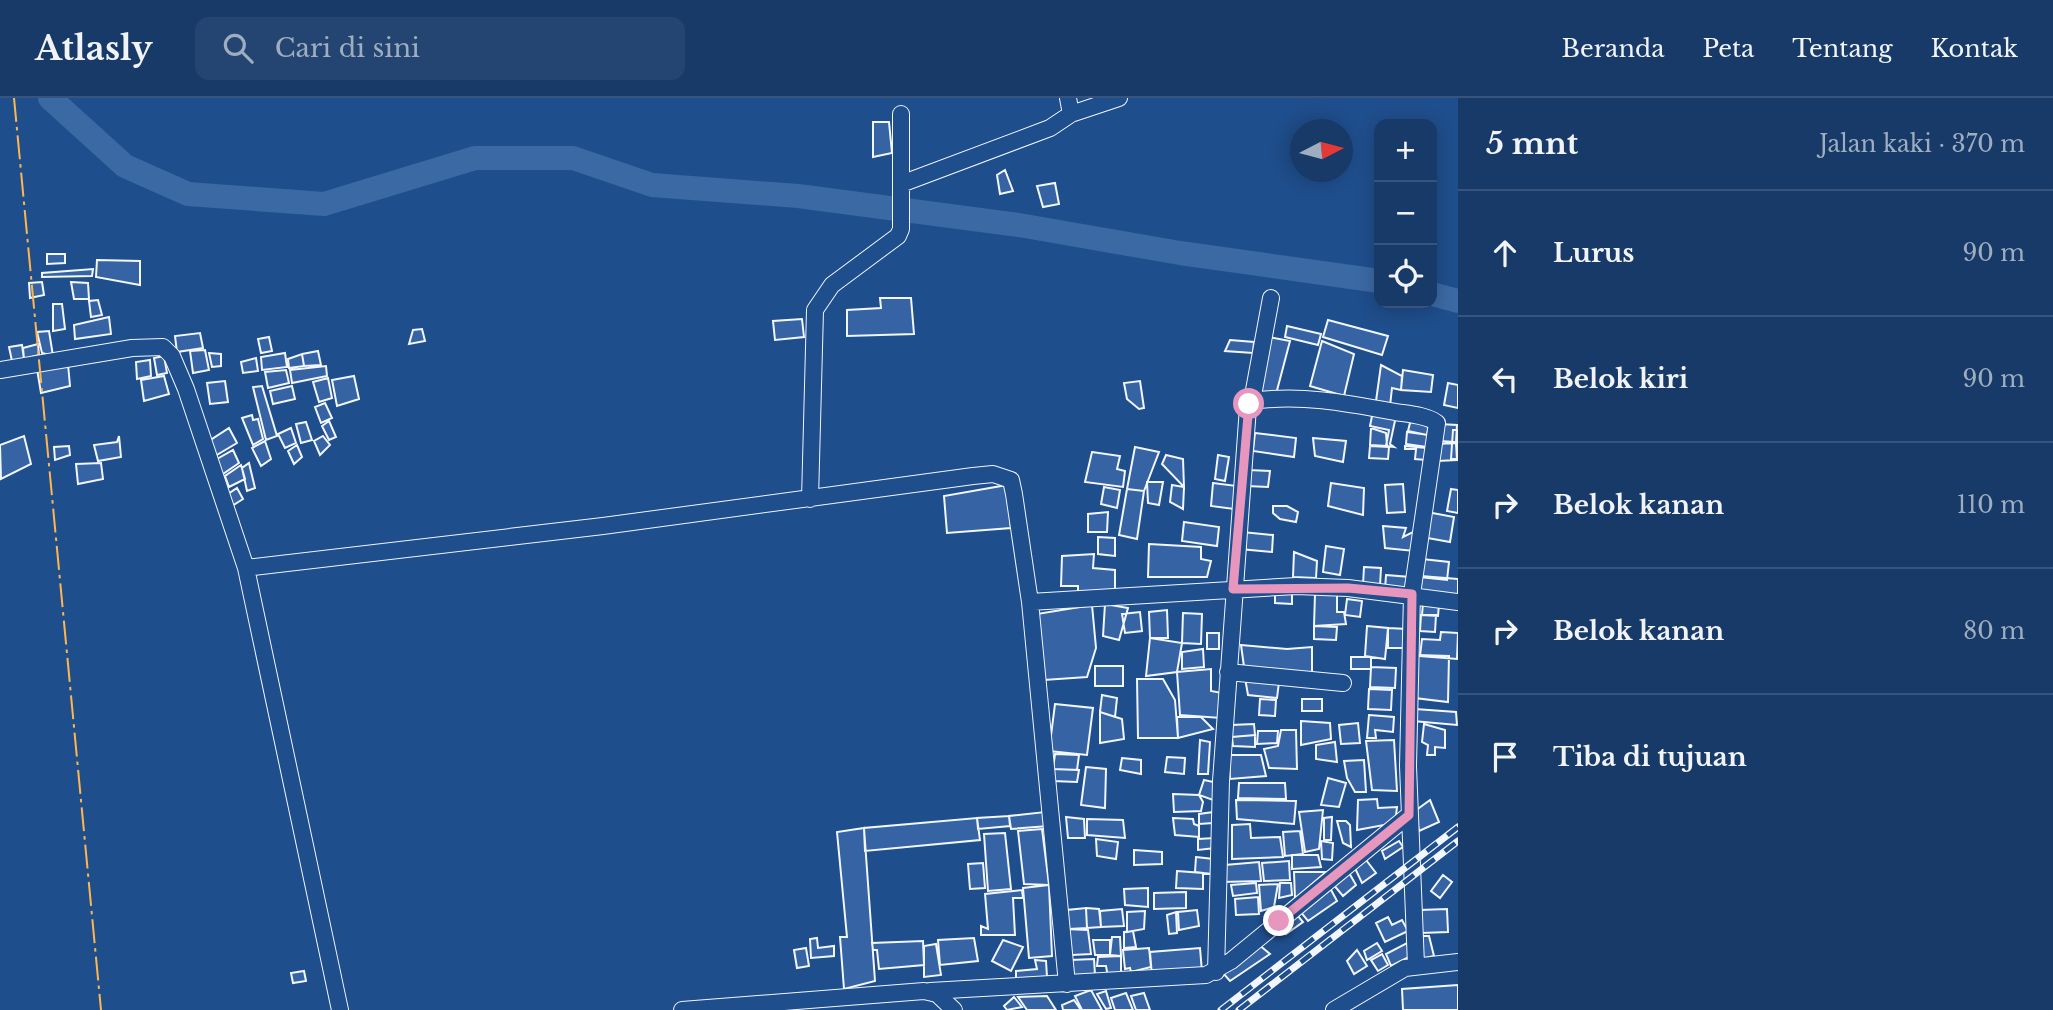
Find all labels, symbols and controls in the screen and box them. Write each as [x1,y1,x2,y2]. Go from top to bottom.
search box [195,17,685,80]
text: Atlasly [35,28,153,69]
icon: search [219,29,257,67]
text: Cari di sini [275,32,420,64]
text: Beranda [1562,34,1664,63]
text: Peta [1702,34,1754,63]
text: Tentang [1792,34,1893,63]
text: Kontak [1931,34,2018,63]
north arrow [1290,119,1353,182]
map controls [1374,119,1437,308]
button: + [1374,119,1437,182]
text: 5 mnt [1486,125,1578,162]
text: Jalan kaki · 370 m [1819,130,2025,158]
button: − [1374,182,1437,245]
icon: ahead [1486,234,1524,272]
text: Lurus [1553,237,1634,269]
text: 90 m [1963,239,2025,267]
button: locate [1374,245,1437,308]
icon: left [1486,360,1524,398]
text: Belok kiri [1553,363,1688,395]
text: 90 m [1963,365,2025,393]
route start [1233,388,1264,419]
icon: right [1486,486,1524,524]
text: Belok kanan [1553,489,1724,521]
text: 110 m [1957,491,2025,519]
icon: right [1486,612,1524,650]
text: Belok kanan [1553,615,1724,647]
text: 80 m [1963,617,2025,645]
icon: arrive [1486,738,1524,776]
text: Tiba di tujuan [1553,741,1747,773]
route end [1263,905,1294,936]

